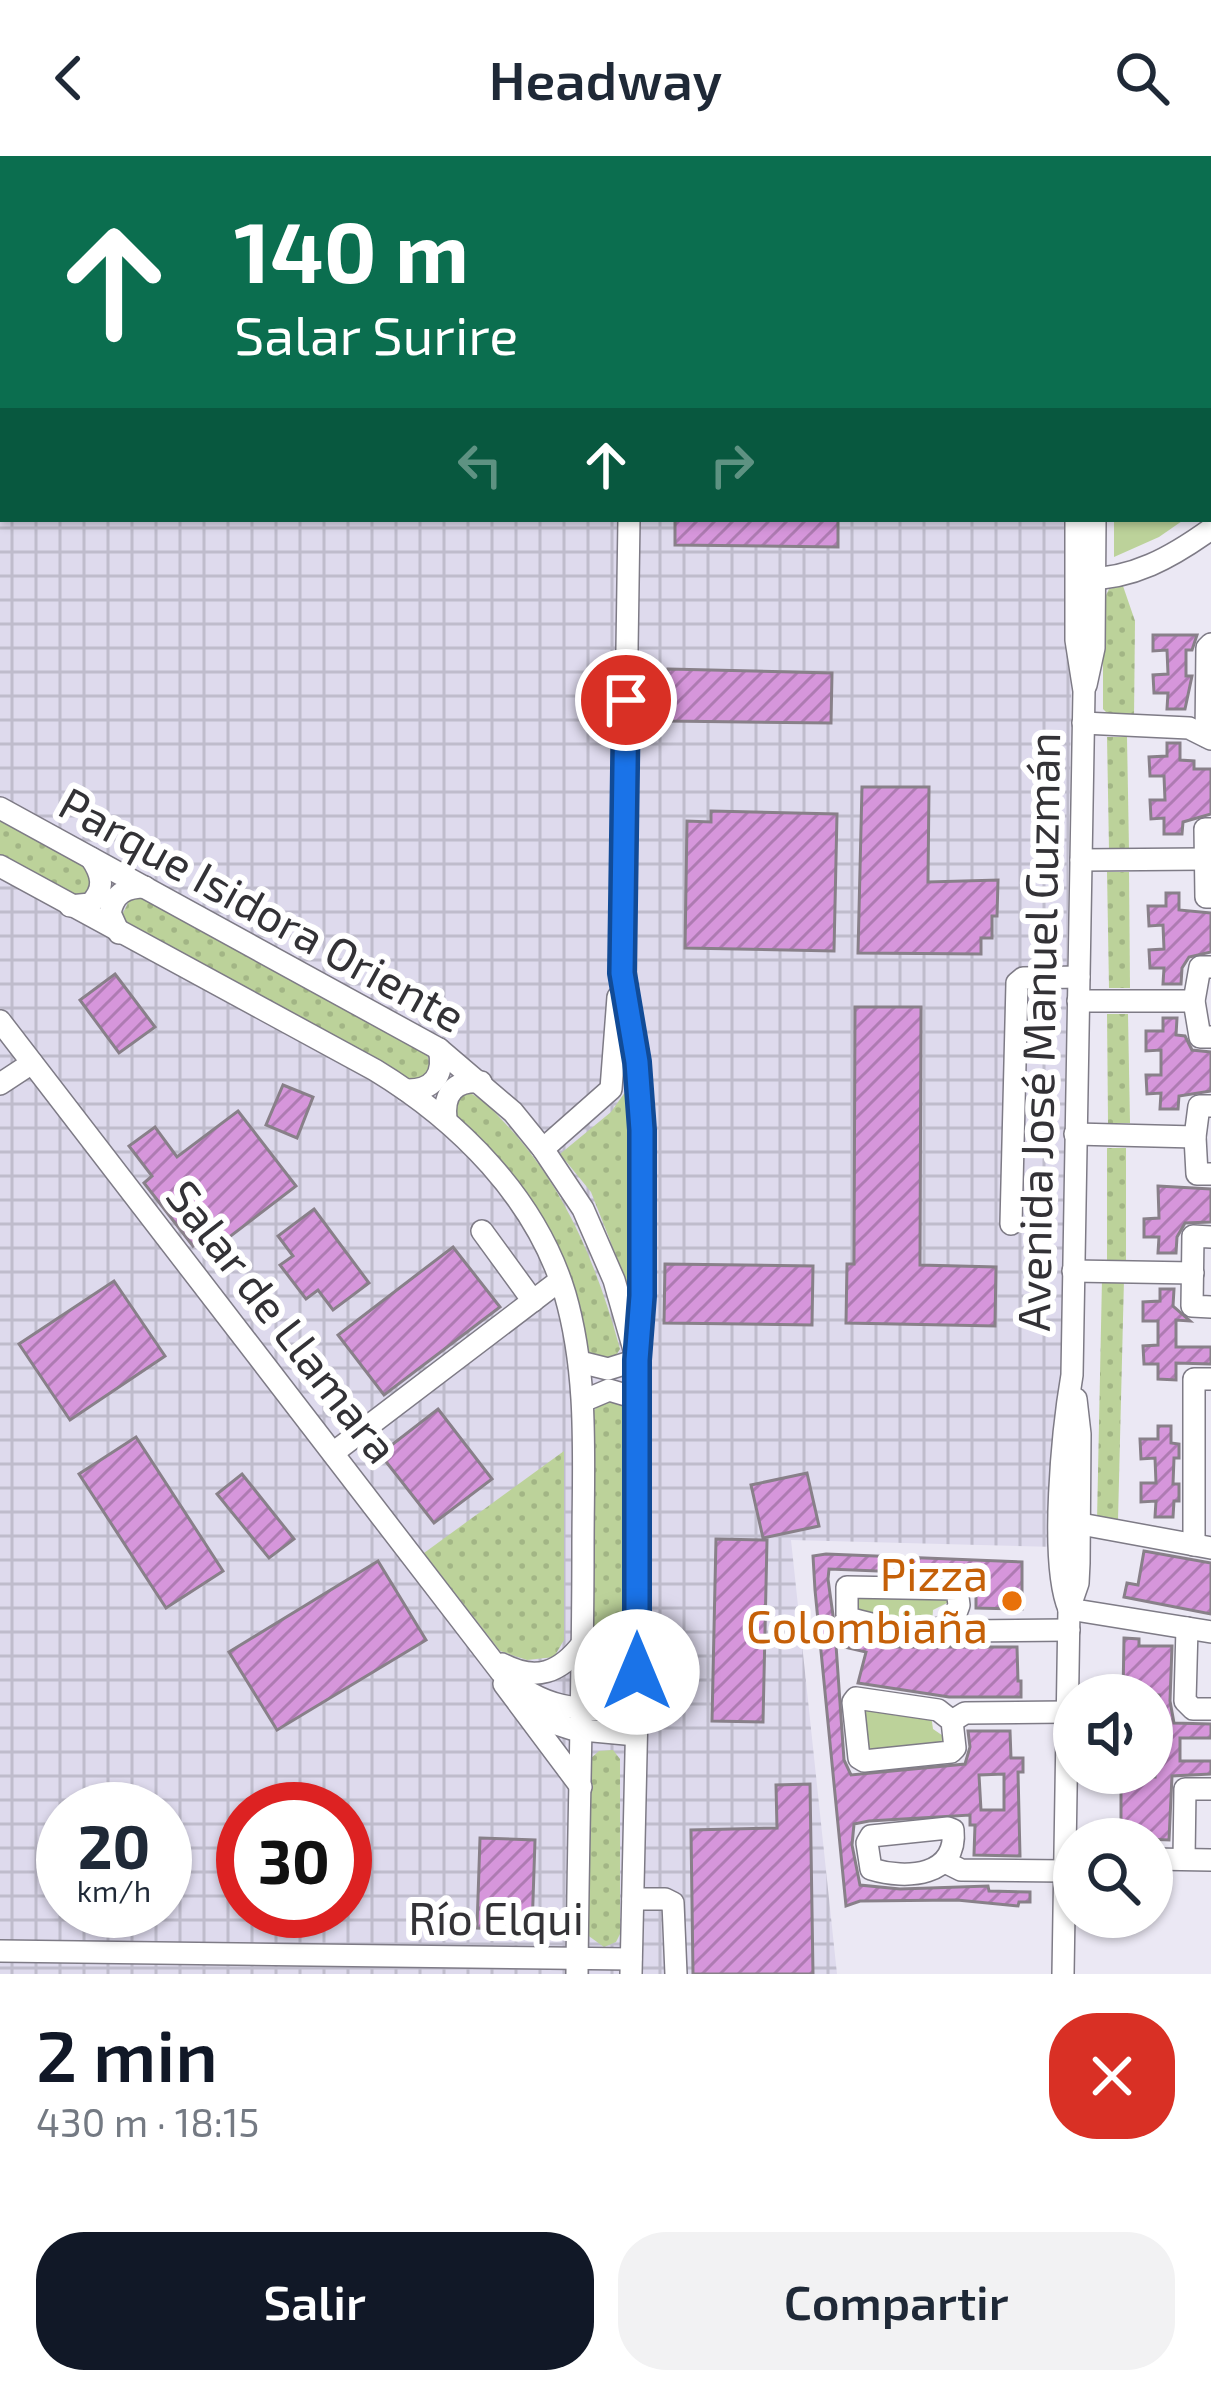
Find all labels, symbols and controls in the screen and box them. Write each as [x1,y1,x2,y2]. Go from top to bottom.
icon: back [36,45,102,111]
icon: search [1109,45,1175,111]
text: Headway [489,46,722,111]
text: 140 m [234,199,469,300]
icon: ahead [36,204,192,360]
text: Salar Surire [234,301,518,366]
icon: left [447,432,513,498]
icon: ahead [573,432,639,498]
icon: right [699,432,765,498]
pin [575,649,677,751]
icon: arrive [593,667,659,733]
street label: Avenida José Manuel Guzmán [1005,732,1069,1332]
street label: Parque Isidora Oriente [51,774,475,1042]
street label: Salar de Llamara [157,1169,411,1473]
place label: Pizza Colombiaña [746,1546,988,1652]
marker: Pizza Colombiaña [999,1588,1025,1614]
position arrow [574,1609,700,1735]
map controls [1053,1674,1173,1938]
button: sound [1053,1674,1173,1794]
speed limit sign: 30 [216,1782,372,1938]
text: 20 [78,1809,150,1881]
button: search [1053,1818,1173,1938]
text: km/h [77,1872,151,1908]
street label: Río Elqui [408,1890,584,1944]
text: 2 min [36,2010,218,2096]
button: close [1049,2013,1175,2139]
text: 430 m · 18:15 [36,2098,259,2145]
button: Salir [36,2232,594,2370]
button: Compartir [618,2232,1175,2370]

